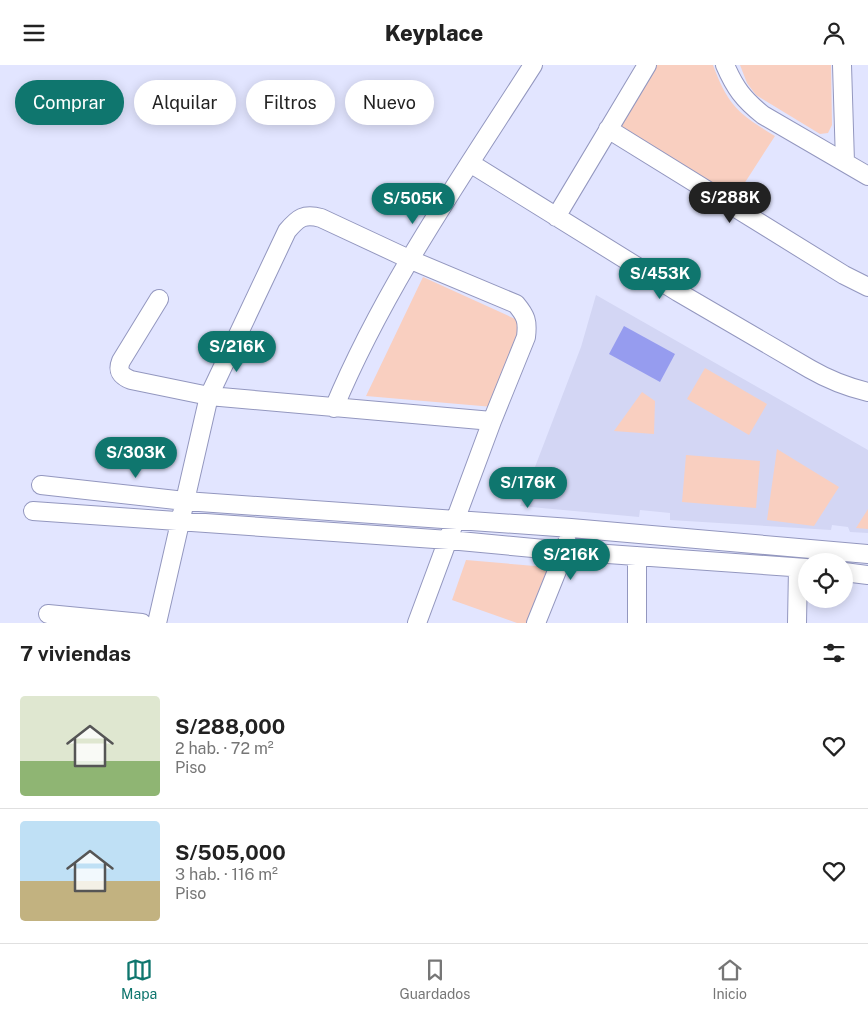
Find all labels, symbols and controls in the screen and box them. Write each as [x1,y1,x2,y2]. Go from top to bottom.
icon: menu [20,19,48,47]
icon: person [820,19,848,47]
text: Keyplace [385,20,483,46]
chip: Comprar [15,80,124,125]
chip: Alquilar [134,80,236,125]
chip: Filtros [246,80,335,125]
chip: Nuevo [345,80,434,125]
pin: S/288K [689,181,771,224]
pin: S/505K [372,183,454,225]
text: S/288K [700,188,760,207]
text: S/505K [383,189,443,208]
pin: S/453K [619,257,701,300]
text: S/453K [630,264,690,283]
pin: S/216K [196,331,278,373]
text: S/216K [209,337,265,356]
pin: S/303K [95,437,177,479]
text: S/303K [106,443,166,462]
pin: S/176K [487,467,569,509]
text: S/176K [500,473,556,492]
pin: S/216K [530,539,612,581]
text: S/216K [543,545,599,564]
map controls [798,553,853,608]
button: locate [798,553,853,608]
icon: filters [820,639,848,667]
text: 7 viviendas [20,641,131,666]
text: S/288,000 [175,714,285,739]
icon: home [60,716,120,776]
icon: heart [820,732,848,760]
text: 2 hab. · 72 m² [175,739,274,758]
text: Piso [175,758,206,777]
text: S/505,000 [175,840,286,865]
icon: home [60,841,120,901]
icon: heart [820,857,848,885]
text: 3 hab. · 116 m² [175,865,278,884]
text: Piso [175,884,206,903]
tab: Mapa [121,956,157,1002]
tab: Guardados [399,956,470,1002]
tab: Inicio [712,956,747,1002]

